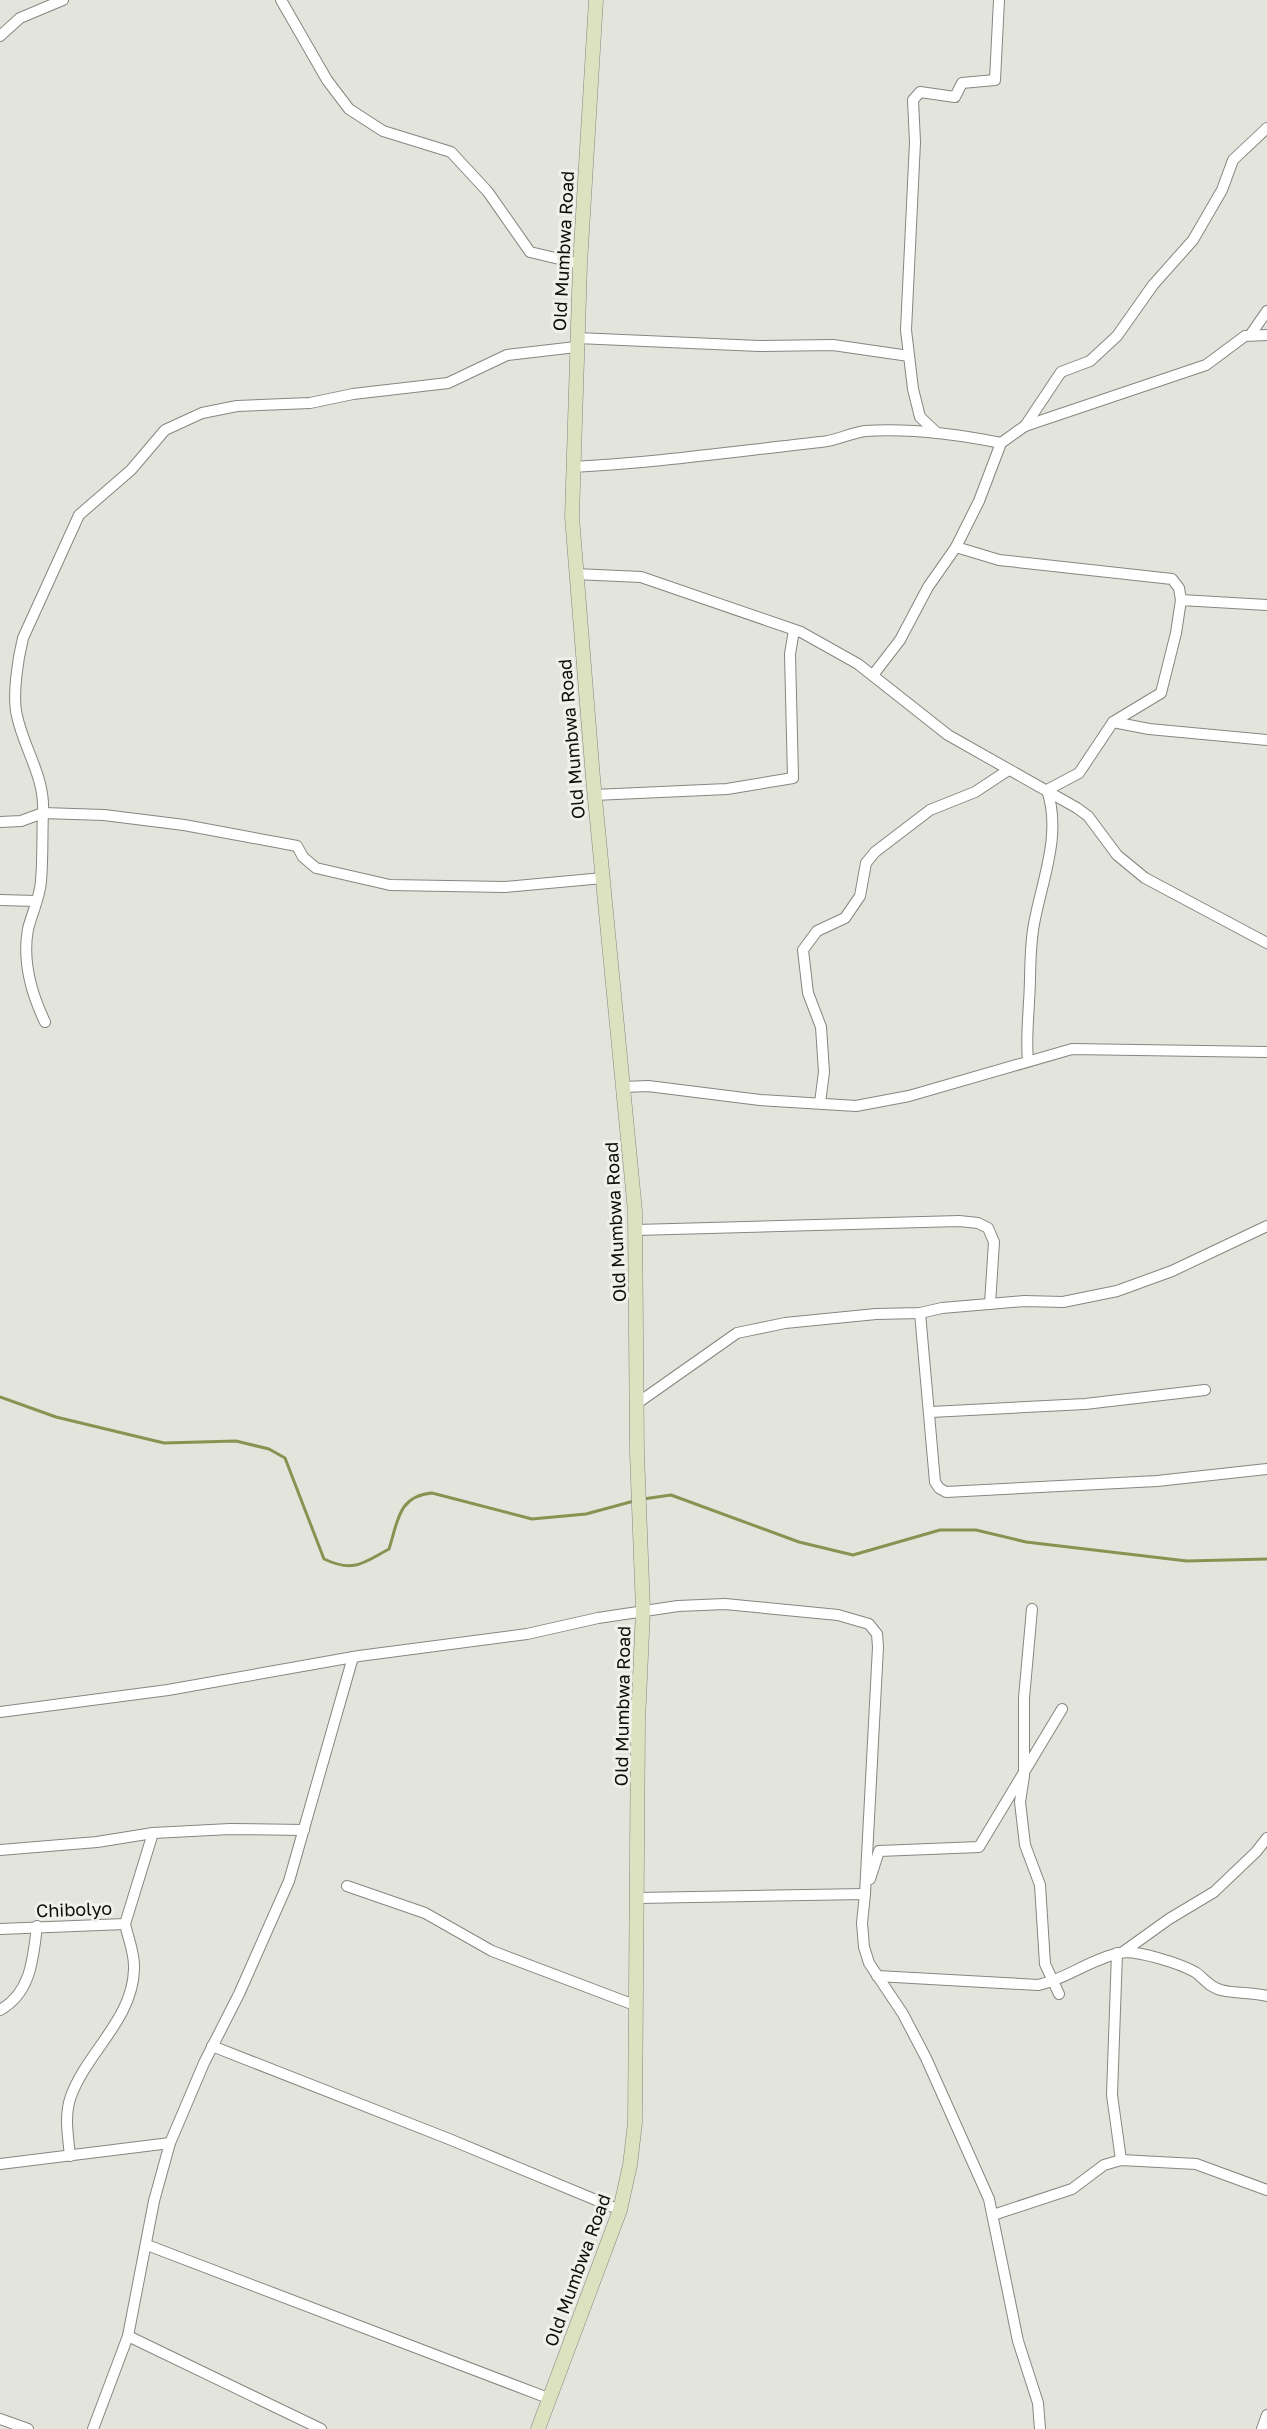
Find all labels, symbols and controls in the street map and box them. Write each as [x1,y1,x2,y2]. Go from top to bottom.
street label: Old Mumbwa Road [548,170,578,332]
street label: Old Mumbwa Road [553,658,589,820]
street label: Old Mumbwa Road [600,1141,630,1303]
street label: Old Mumbwa Road [610,1625,634,1787]
street label: Chibolyo [36,1897,112,1921]
street label: Old Mumbwa Road [539,2191,615,2349]

